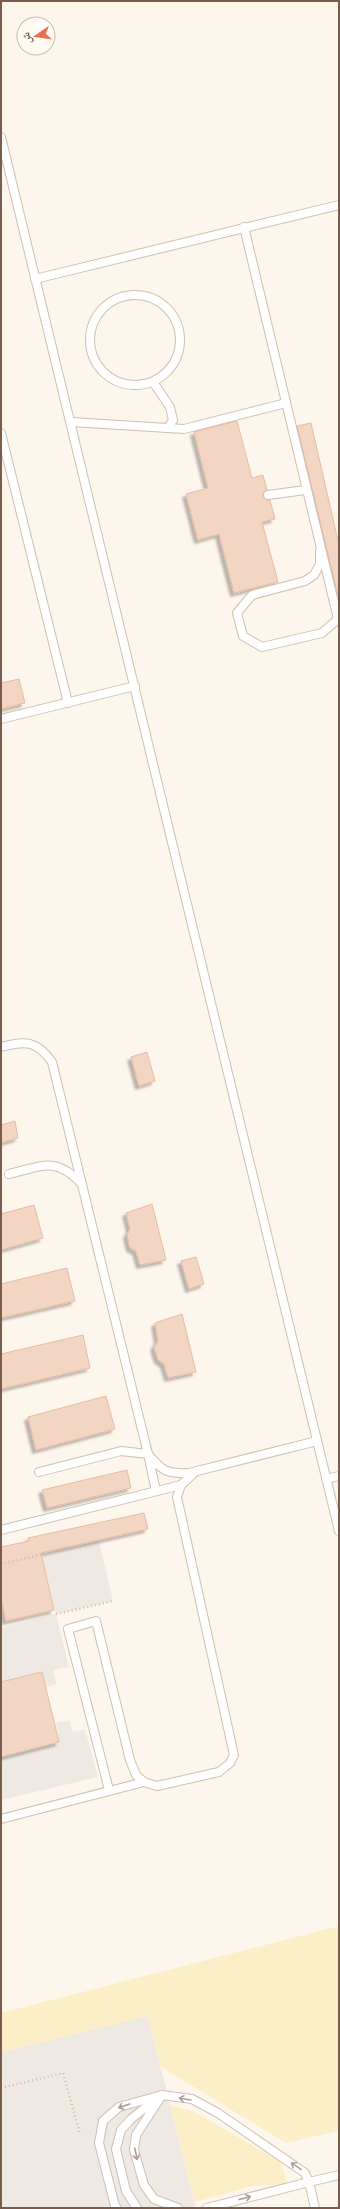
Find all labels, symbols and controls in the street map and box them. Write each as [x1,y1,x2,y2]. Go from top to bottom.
north arrow [16,16,56,56]
text: ش [18,30,35,46]
one-way arrow [179,2094,192,2102]
one-way arrow [118,2103,131,2110]
one-way arrow [132,2147,140,2160]
one-way arrow [290,2162,301,2170]
one-way arrow [238,2194,251,2201]

